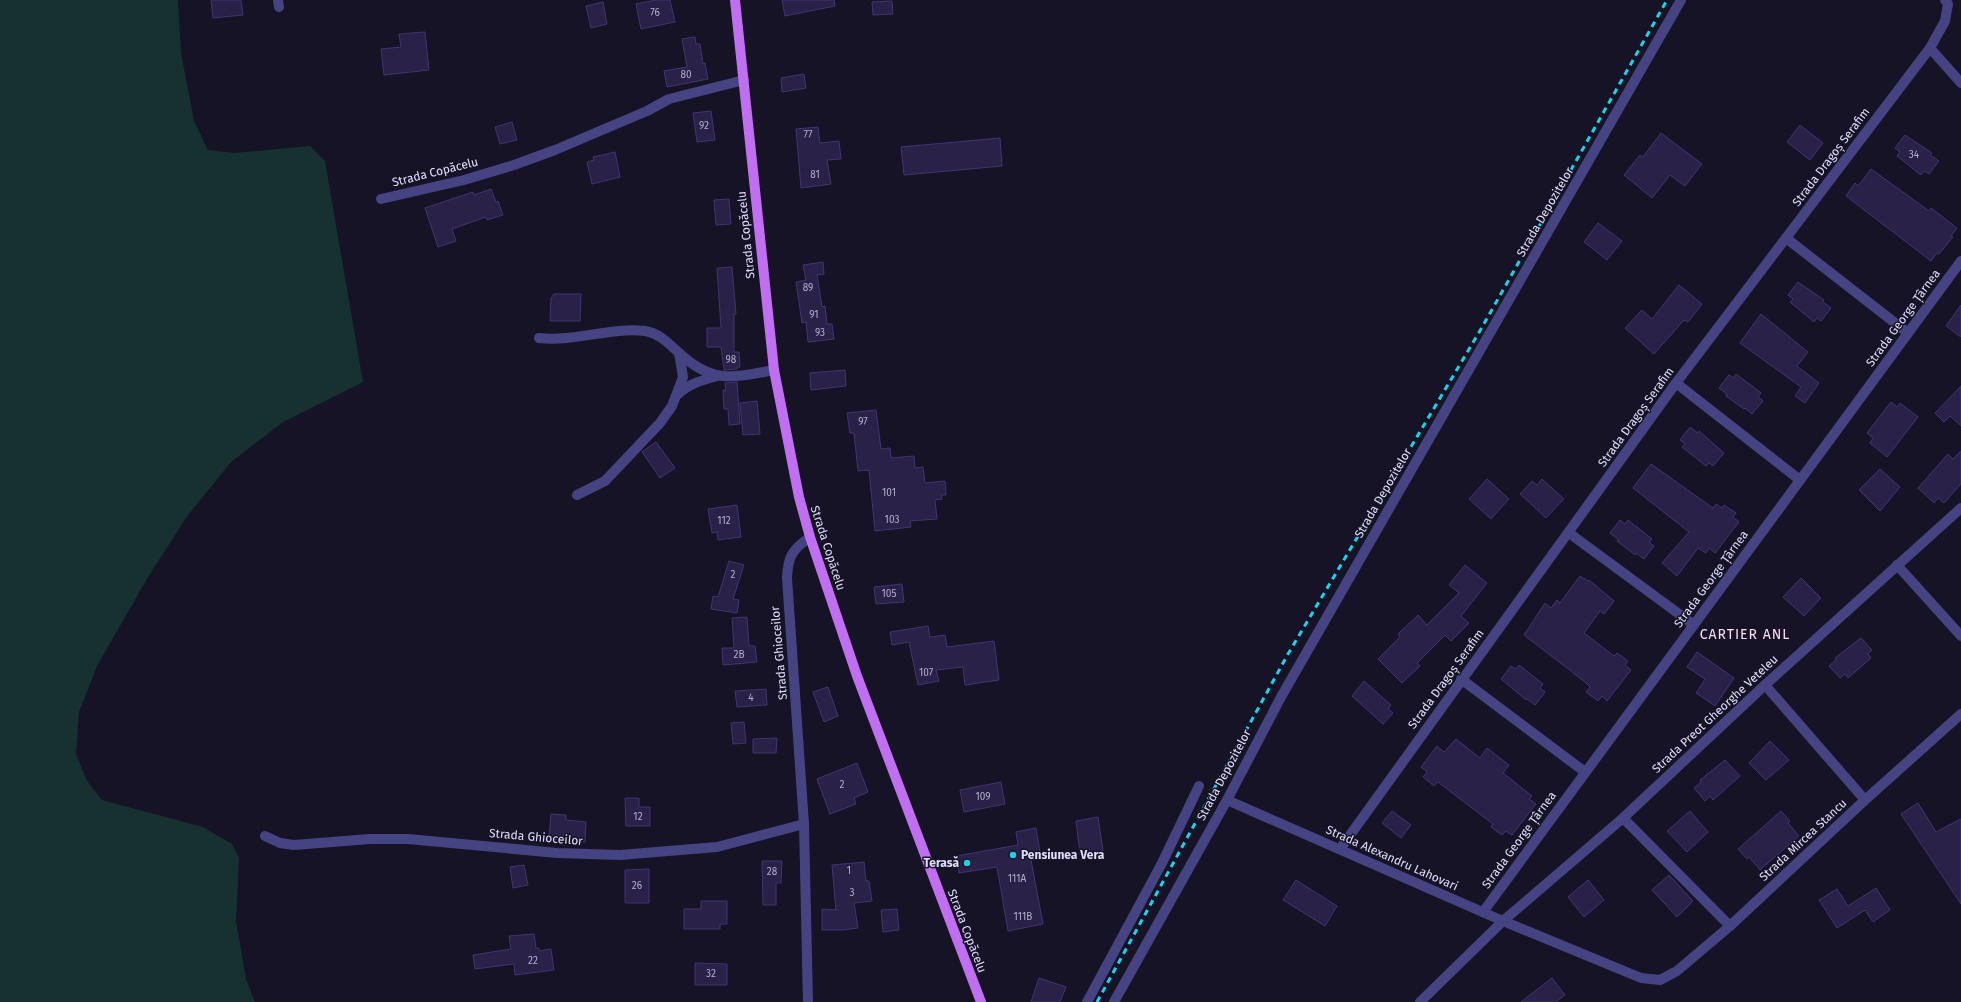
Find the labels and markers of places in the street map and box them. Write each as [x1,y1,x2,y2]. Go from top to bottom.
place label: Pensiunea Vera [1021,848,1105,862]
marker: Pensiunea Vera [1008,850,1018,860]
place label: Terasă [923,856,959,870]
marker: Terasă [962,858,972,868]

